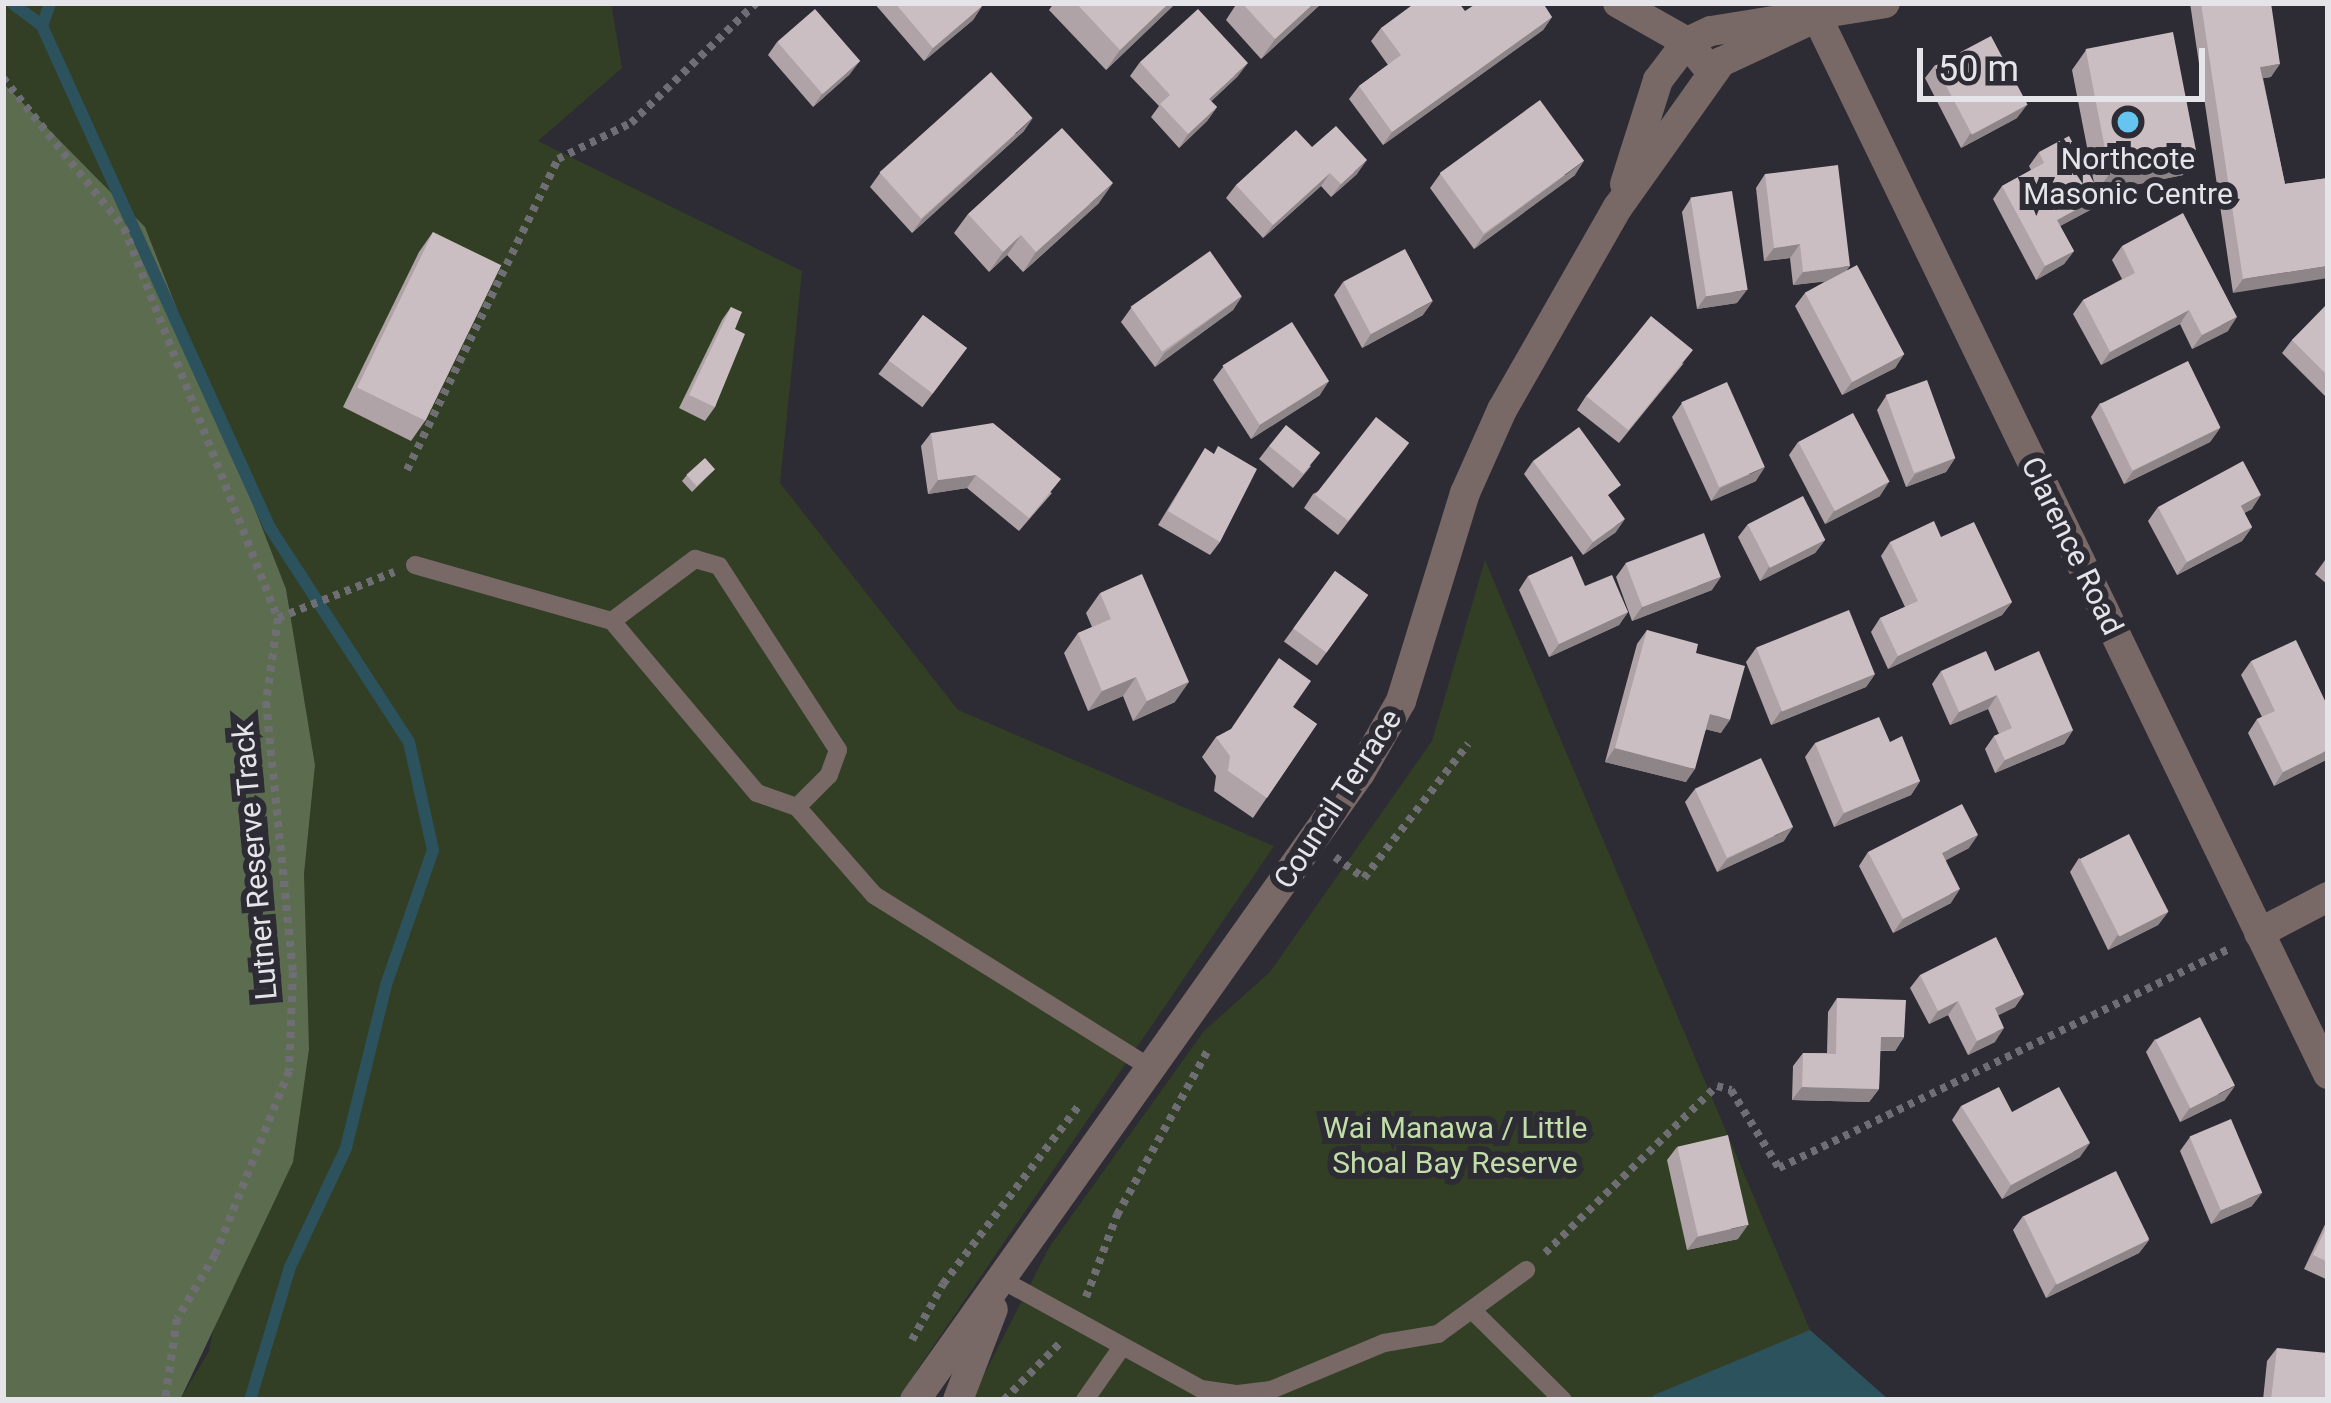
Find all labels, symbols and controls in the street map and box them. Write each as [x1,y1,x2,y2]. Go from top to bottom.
scale bar [1923,24,2211,98]
text: 50 m [1938,48,2019,90]
marker: Northcote Masonic Centre [2115,109,2141,135]
place label: Northcote Masonic Centre [2023,141,2233,212]
street label: Clarence Road [2013,451,2131,641]
street label: Council Terrace [1266,702,1410,896]
street label: Lutner Reserve Track [225,720,285,1002]
park label: Wai Manawa / Little Shoal Bay Reserve [1323,1110,1587,1180]

